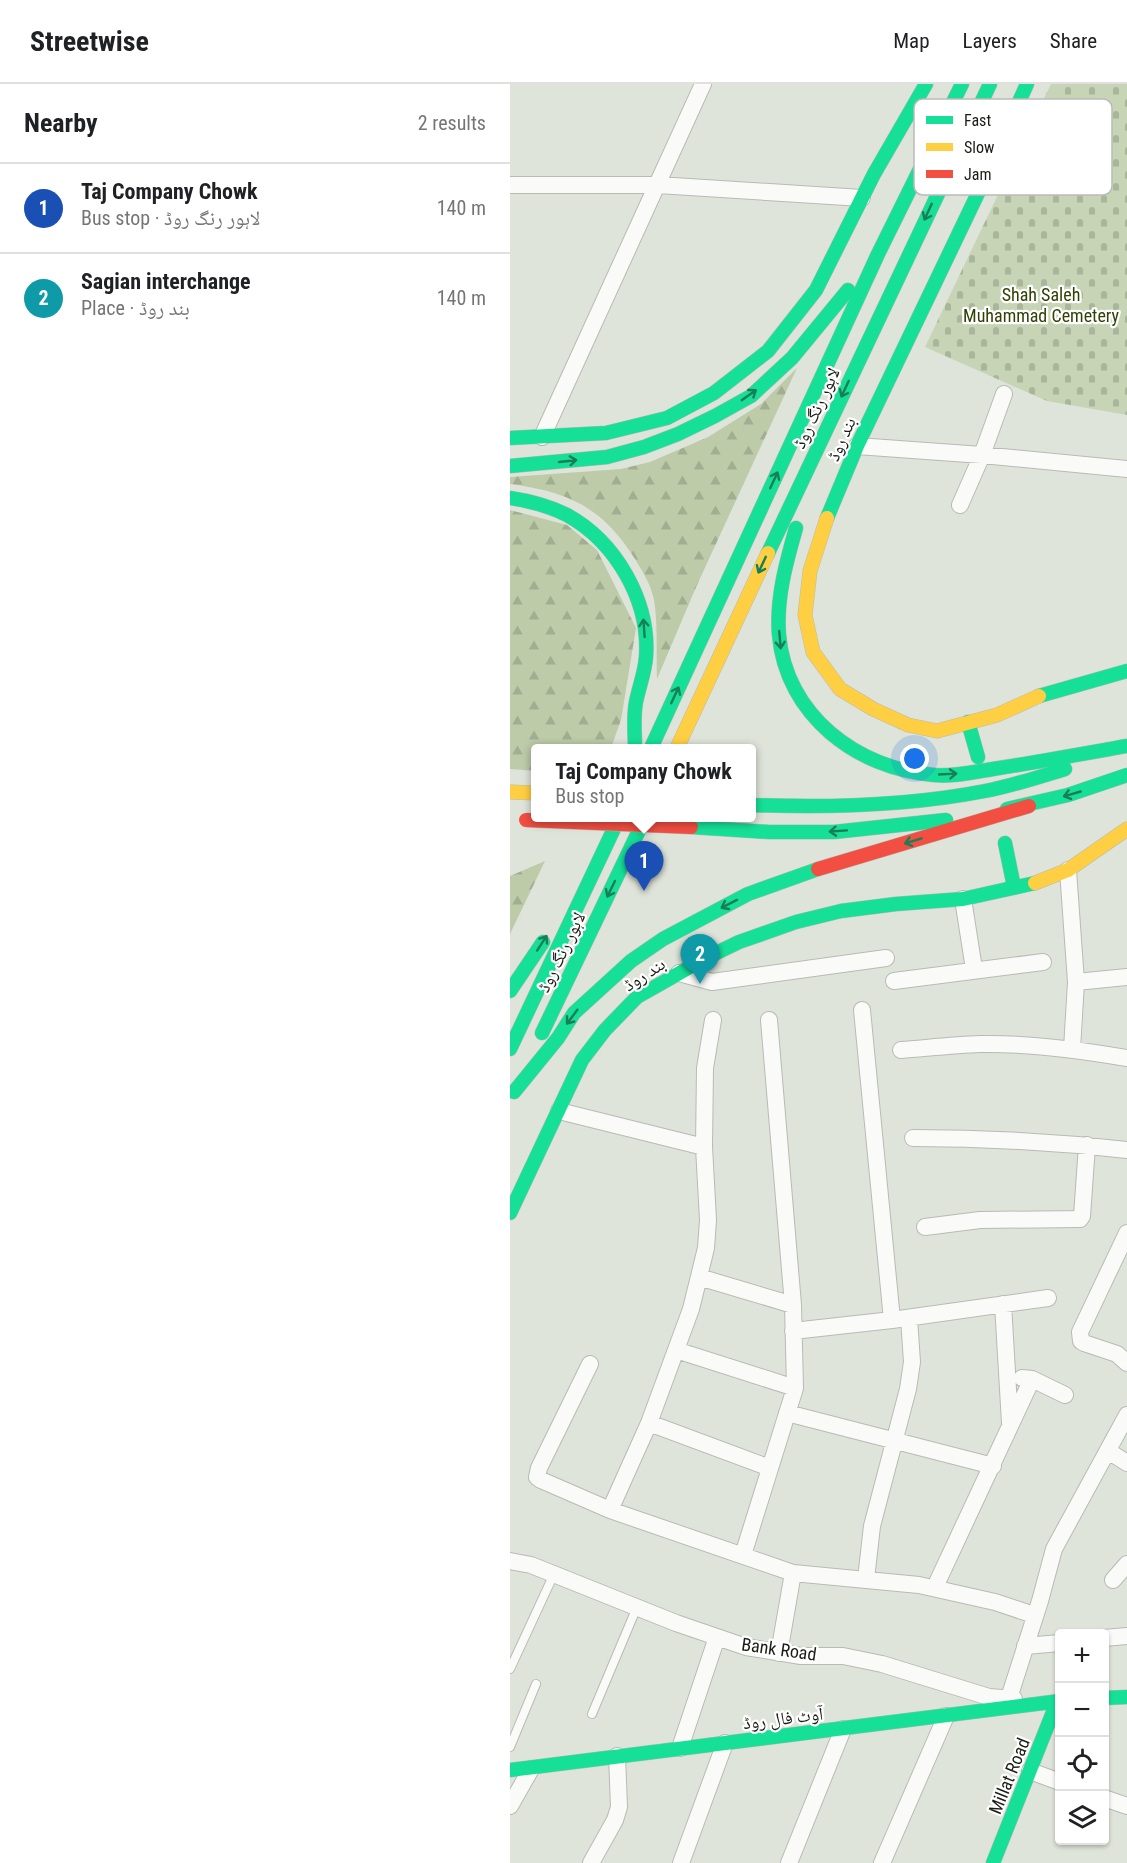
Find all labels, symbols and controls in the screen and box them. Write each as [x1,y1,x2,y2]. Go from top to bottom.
text: Streetwise [30,25,149,58]
text: Map [893,29,930,53]
text: Layers [963,29,1017,53]
text: Share [1050,29,1097,53]
legend [914,99,1112,195]
text: Nearby [24,108,98,138]
text: 2 results [418,111,486,135]
text: Fast [964,111,991,130]
text: Slow [964,138,994,157]
text: Jam [964,165,991,184]
text: Taj Company Chowk [81,179,258,204]
text: 1 [38,196,49,220]
text: 140 m [437,196,486,220]
one-way arrow [922,203,934,221]
text: Bus stop · لاہور رنگ روڈ [81,206,260,230]
text: Sagian interchange [81,269,251,294]
park label: Shah Saleh Muhammad Cemetery [963,284,1119,326]
text: 2 [38,286,49,310]
text: 140 m [437,286,486,310]
text: Place · بند روڈ [81,296,190,320]
street label: لاہور رنگ روڈ [788,364,844,452]
one-way arrow [838,379,850,397]
one-way arrow [741,389,757,401]
street label: بند روڈ [822,414,860,464]
one-way arrow [558,455,578,466]
one-way arrow [769,471,780,489]
one-way arrow [756,556,768,574]
one-way arrow [638,619,649,639]
one-way arrow [775,630,786,650]
one-way arrow [670,687,682,705]
popup [531,744,756,822]
your location [900,744,929,773]
text: Taj Company Chowk [555,759,732,784]
one-way arrow [938,768,958,779]
text: Bus stop [555,784,624,808]
one-way arrow [1062,789,1081,800]
one-way arrow [829,826,848,837]
one-way arrow [904,836,923,847]
pin: 1 [624,842,664,891]
one-way arrow [605,880,617,898]
one-way arrow [721,898,738,910]
street label: لاہور رنگ روڈ [533,908,589,996]
pin: 2 [680,934,720,984]
one-way arrow [536,935,548,951]
street label: بند روڈ [619,953,669,996]
one-way arrow [566,1009,579,1025]
map controls [1055,1629,1109,1845]
button: + [1055,1629,1109,1683]
street label: Bank Road [740,1633,818,1665]
button: − [1055,1683,1109,1737]
street label: آوٹ فال روڈ [742,1703,825,1734]
street label: Millat Road [984,1735,1034,1817]
button: locate [1055,1737,1109,1791]
button: layers [1055,1791,1109,1845]

